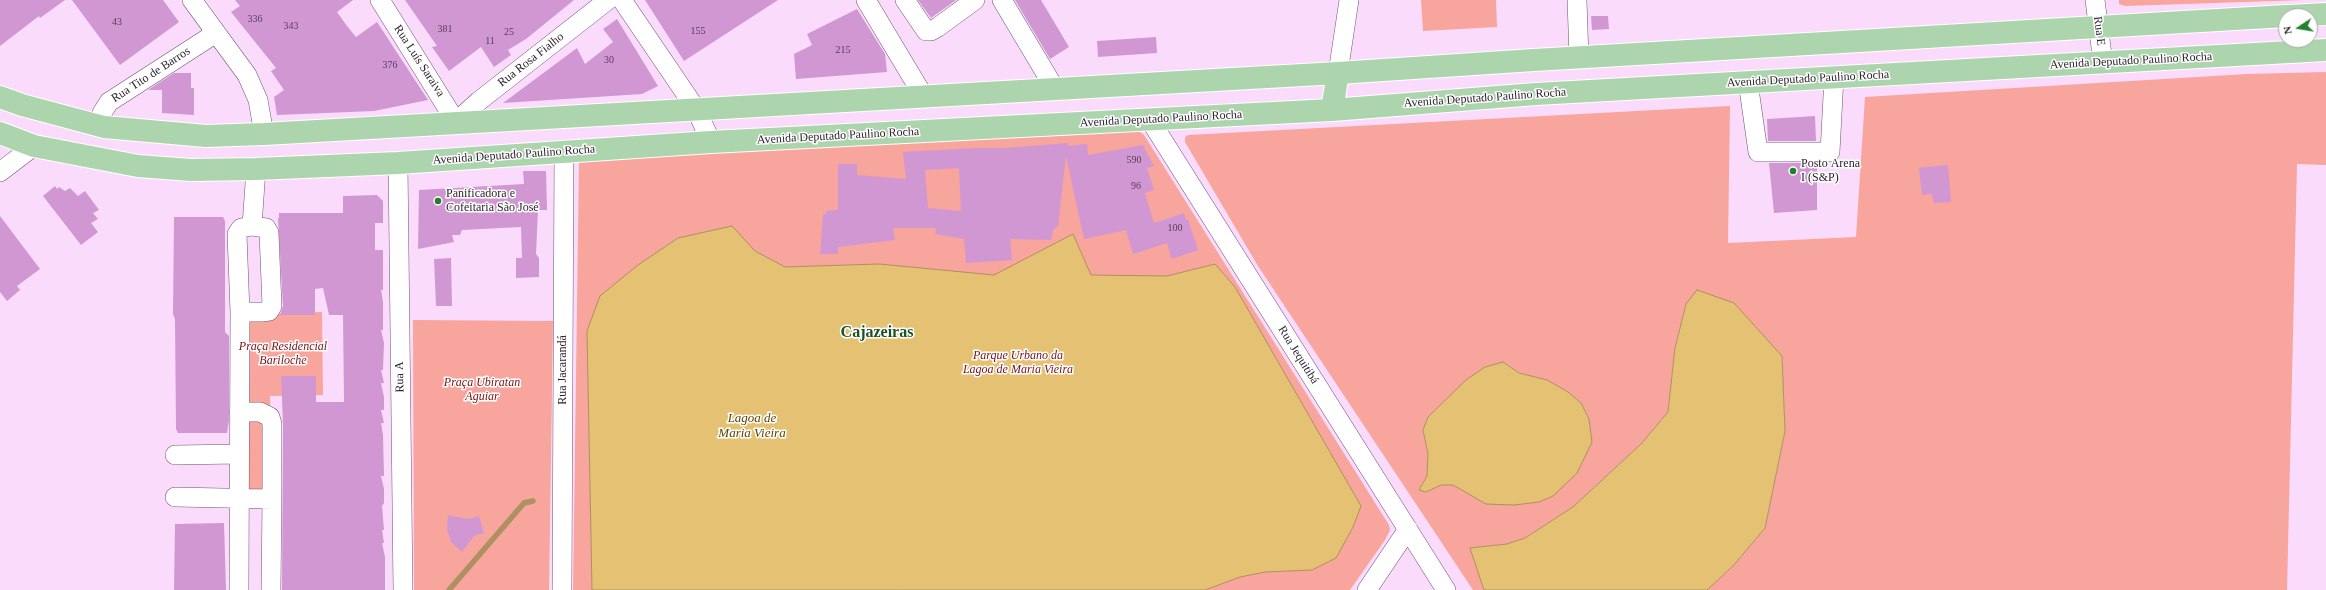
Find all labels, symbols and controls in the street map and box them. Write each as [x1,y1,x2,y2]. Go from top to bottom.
north arrow [2278,8,2318,48]
house number: 336 [248,13,262,25]
street label: Rua E [2090,15,2108,47]
house number: 43 [112,16,122,28]
house number: 343 [284,20,298,32]
street label: Rua Luís Saraiva [390,22,448,100]
house number: 381 [438,23,452,35]
house number: 155 [690,25,706,37]
text: N [2281,25,2294,35]
house number: 25 [504,26,514,38]
street label: Rua Rosa Fialho [495,30,567,90]
house number: 11 [485,35,495,47]
street label: Rua Tito de Barros [109,44,193,106]
house number: 215 [836,44,850,56]
street label: Avenida Deputado Paulino Rocha [2049,50,2213,72]
house number: 30 [604,54,614,66]
house number: 376 [382,59,398,71]
street label: Avenida Deputado Paulino Rocha [1726,68,1890,90]
street label: Avenida Deputado Paulino Rocha [1403,85,1567,111]
street label: Avenida Deputado Paulino Rocha [1079,108,1243,130]
street label: Avenida Deputado Paulino Rocha [756,125,920,147]
street label: Avenida Deputado Paulino Rocha [432,142,596,168]
house number: 590 [1126,154,1142,166]
place label: Posto Arena I (S&P) [1801,157,1860,185]
marker: Posto Arena I (S&P) [1788,166,1798,176]
house number: 96 [1131,180,1141,192]
place label: Panificadora e Cofeitaria São José [446,187,539,215]
marker: Panificadora e Cofeitaria São José [433,196,443,206]
house number: 100 [1168,222,1182,234]
district label: Cajazeiras [841,323,913,343]
street label: Rua Jequitibá [1274,323,1322,387]
street label: Rua Jacarandá [556,335,570,405]
park label: Praça Residencial Bariloche [239,340,327,368]
park label: Parque Urbano da Lagoa de Maria Vieira [963,349,1073,377]
street label: Rua A [393,361,407,393]
park label: Praça Ubiratan Aguiar [444,376,520,404]
water label: Lagoa de Maria Vieira [718,411,786,442]

